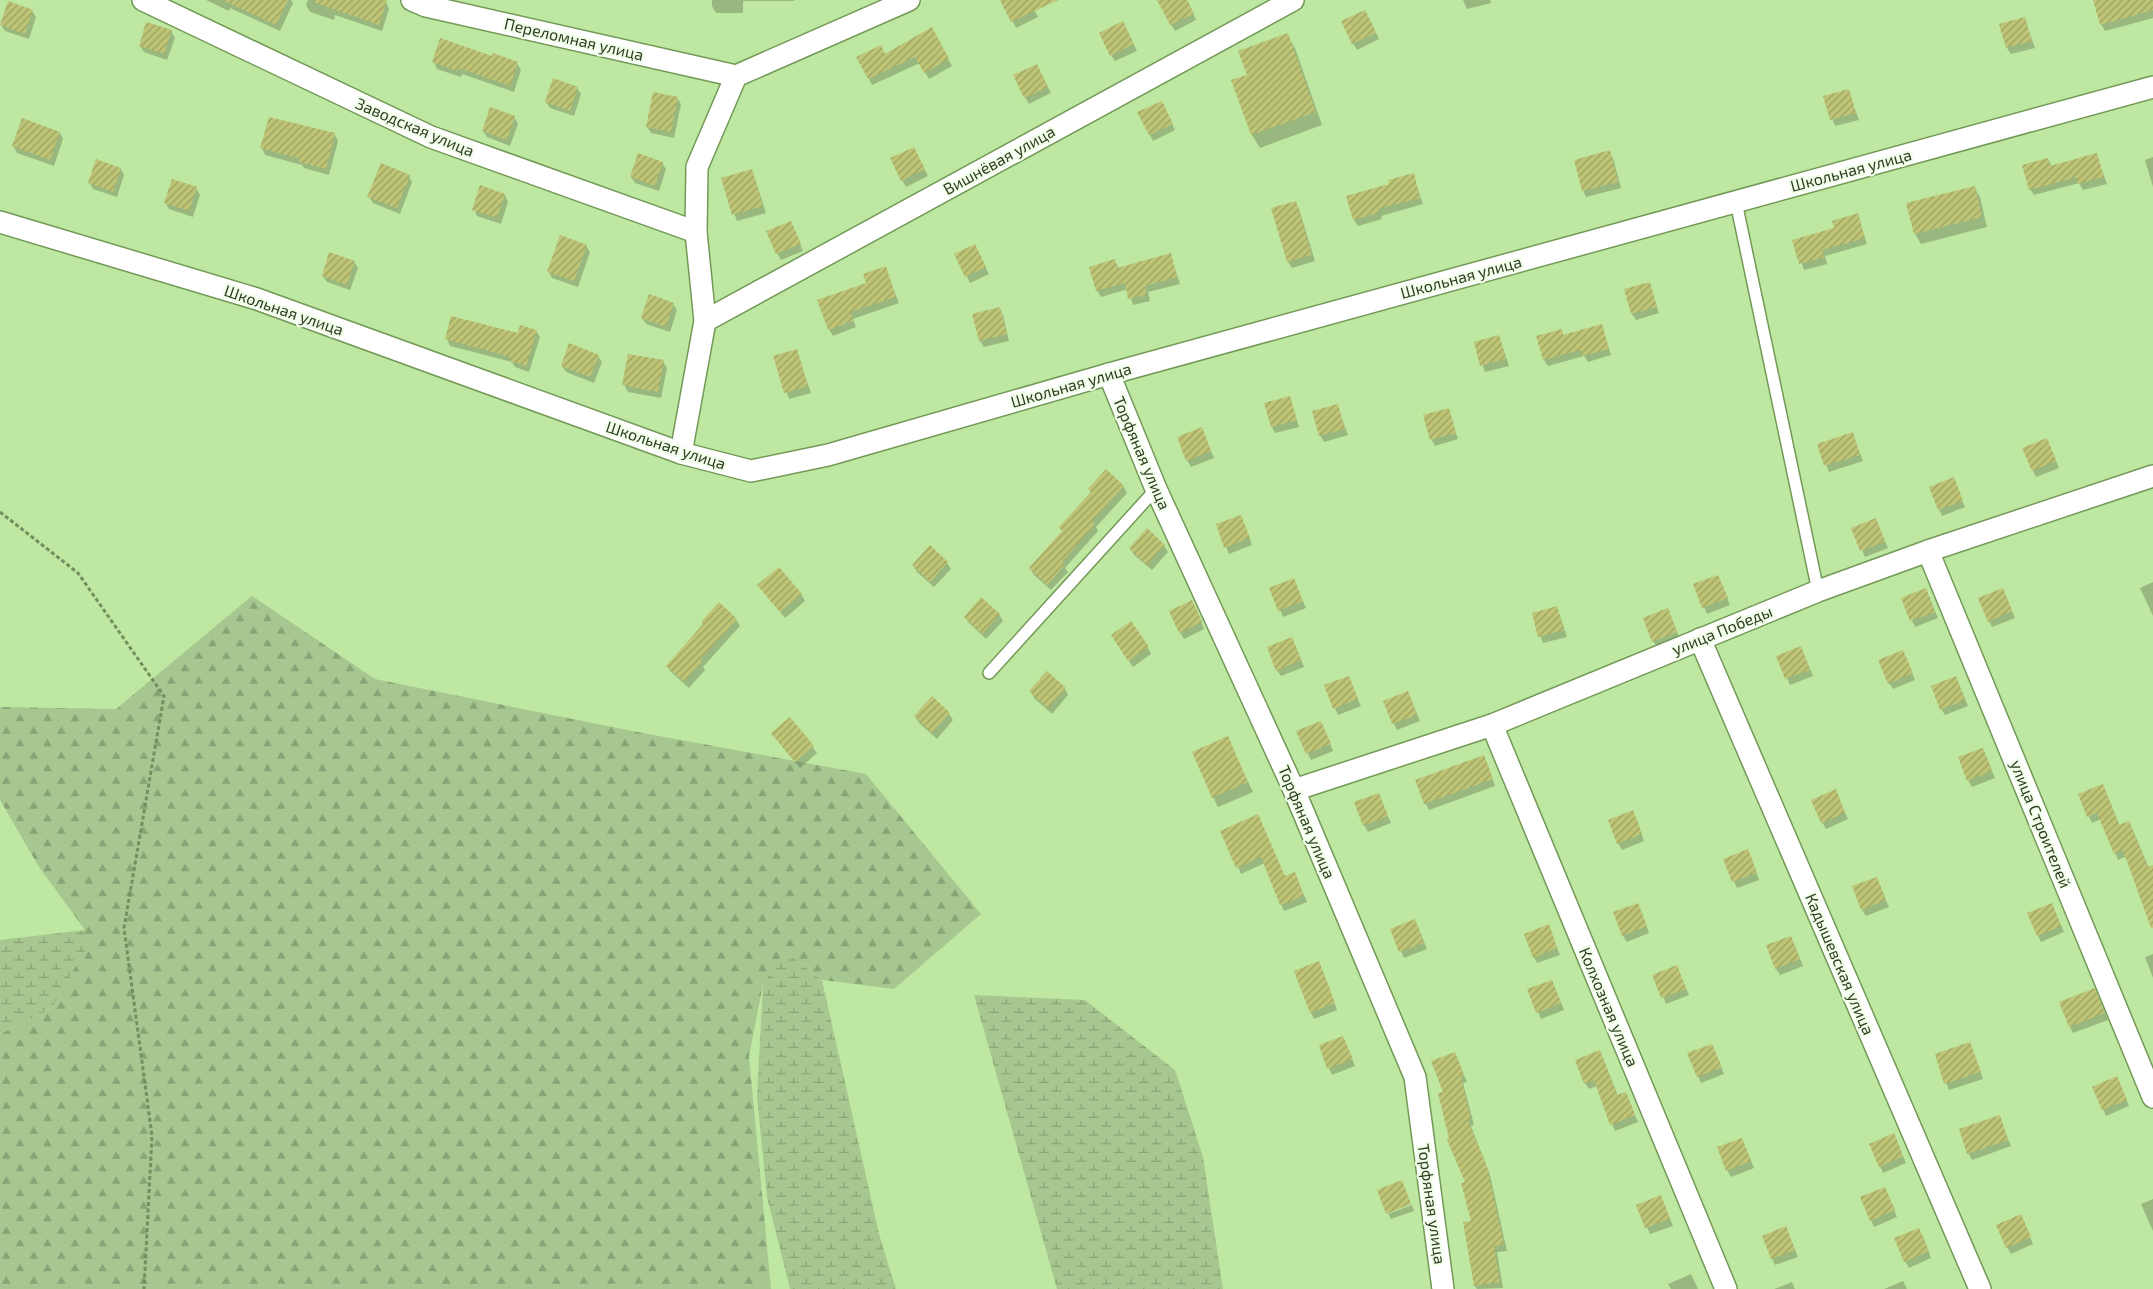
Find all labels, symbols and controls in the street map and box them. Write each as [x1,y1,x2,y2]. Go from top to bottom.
street label: Переломная улица [502,13,646,65]
street label: Заводская улица [353,93,477,161]
street label: Вишнёвая улица [940,121,1058,199]
street label: Школьная улица [1788,144,1914,196]
street label: Школьная улица [1398,251,1524,303]
street label: Школьная улица [222,280,346,340]
street label: Школьная улица [1008,358,1134,412]
street label: Торфяная улица [1109,393,1175,513]
street label: Школьная улица [604,416,728,474]
street label: улица Победы [1669,601,1775,659]
street label: улица Строителей [2006,757,2076,891]
street label: Торфяная улица [1274,762,1340,882]
street label: Кадышевская улица [1801,890,1879,1038]
street label: Колхозная улица [1575,944,1643,1070]
street label: Торфяная улица [1414,1143,1450,1265]

